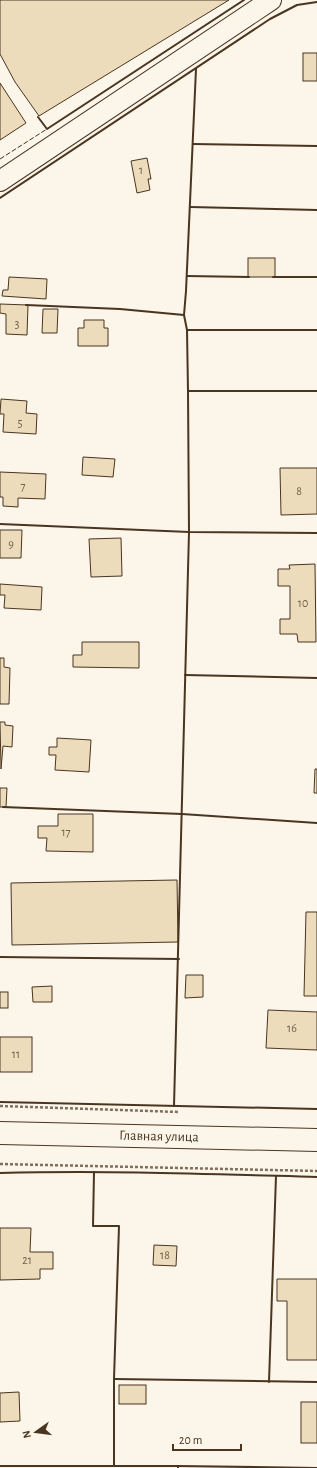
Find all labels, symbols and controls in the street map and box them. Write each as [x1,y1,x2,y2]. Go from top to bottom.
house number: 1 [139,164,143,176]
house number: 3 [15,318,20,330]
house number: 5 [17,417,23,429]
house number: 7 [20,480,26,492]
house number: 8 [296,485,302,497]
house number: 9 [8,538,14,550]
house number: 10 [298,597,308,609]
house number: 17 [61,826,71,838]
house number: 16 [287,1022,297,1034]
house number: 11 [12,1048,20,1060]
street label: Главная улица [119,1129,200,1144]
house number: 18 [160,1249,170,1261]
house number: 21 [22,1254,32,1266]
north arrow [16,1412,56,1452]
scale bar [173,1426,241,1452]
text: N [21,1429,33,1439]
text: 20 m [179,1434,202,1446]

